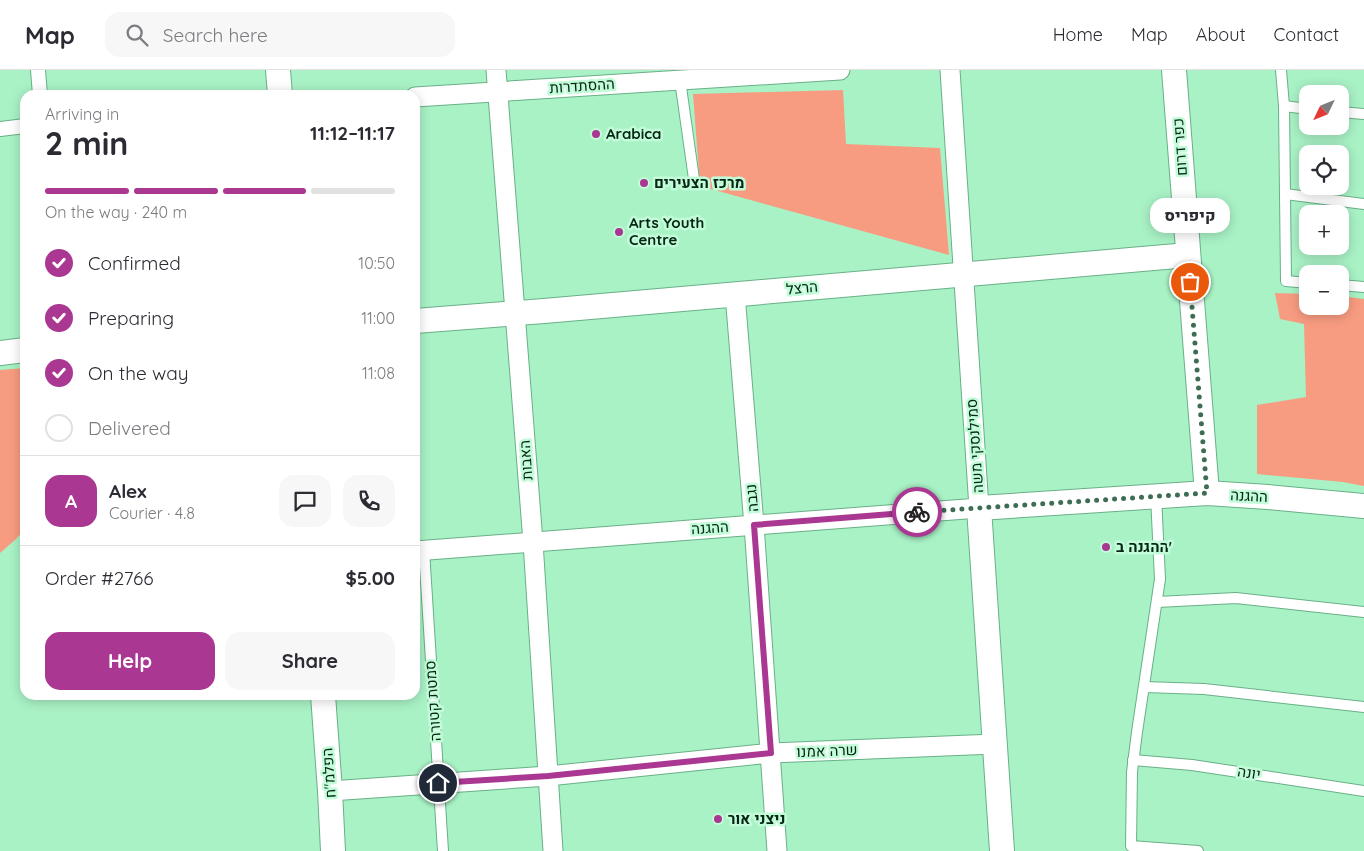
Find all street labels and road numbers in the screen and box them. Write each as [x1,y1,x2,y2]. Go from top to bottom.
street label: ההסתדרות [549,74,615,97]
street label: כפר דרום [1168,117,1191,177]
street label: הרצל [785,277,819,298]
street label: סמילנסקי משה [962,398,987,494]
street label: האבות [515,439,536,481]
street label: נגבה [741,483,762,513]
street label: ההגנה [1230,485,1268,506]
street label: ההגנה [690,517,729,538]
street label: סמטת קטורה [420,660,445,742]
street label: שרה אמנו [796,740,858,761]
street label: הפלמ"ח [317,747,340,799]
street label: יונה [1236,761,1262,784]

